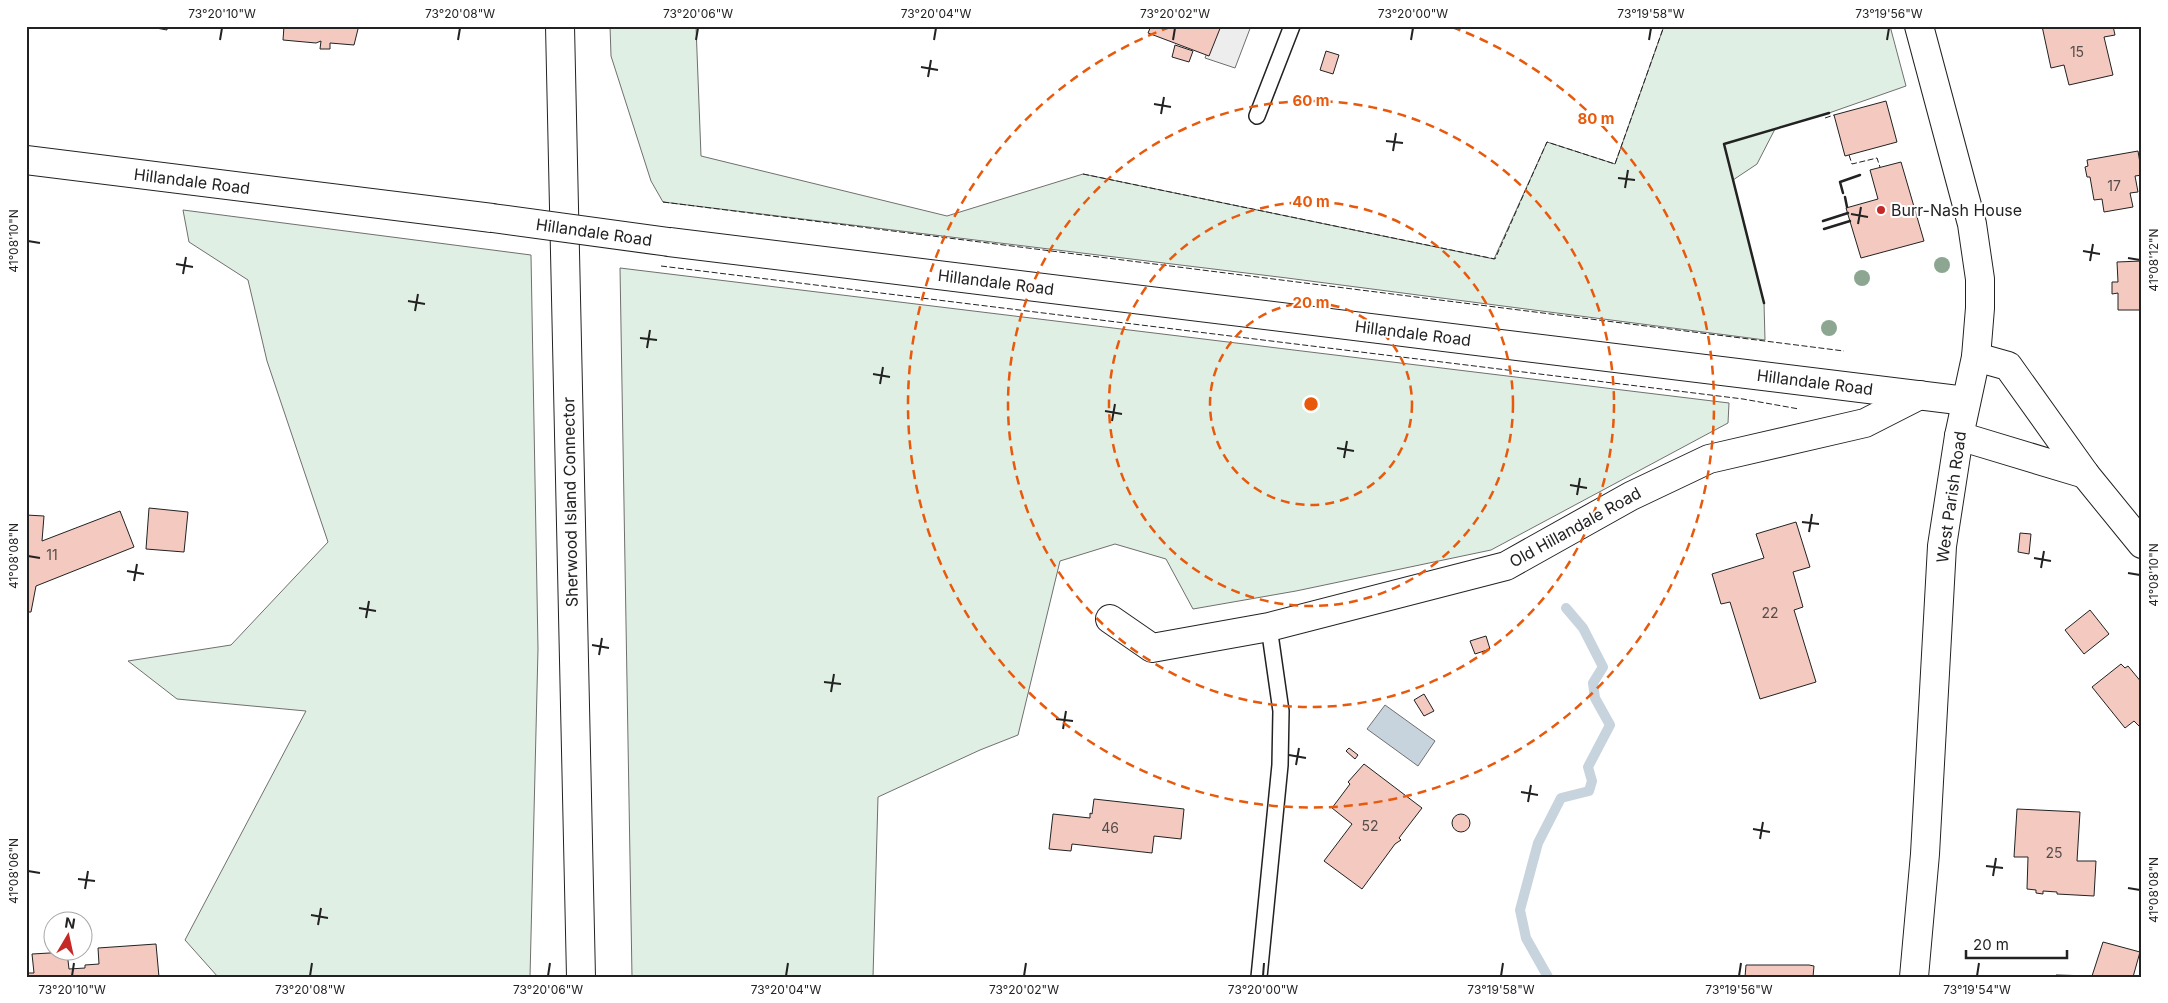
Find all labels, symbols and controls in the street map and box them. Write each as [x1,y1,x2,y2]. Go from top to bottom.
text: 73°20'10"W [188,6,256,21]
text: 73°20'08"W [425,6,495,21]
text: 73°20'06"W [663,6,733,21]
text: 73°20'04"W [901,6,971,21]
text: 73°20'02"W [1140,6,1210,21]
text: 73°20'00"W [1378,6,1448,21]
text: 73°19'58"W [1617,6,1685,21]
text: 73°19'56"W [1855,6,1923,21]
house number: 15 [2070,43,2084,60]
text: 60 m [1292,91,1330,110]
text: 80 m [1577,109,1615,128]
street label: Hillandale Road [133,164,251,198]
house number: 17 [2107,177,2121,194]
text: 40 m [1292,192,1330,211]
place label: Burr-Nash House [1891,200,2022,220]
marker: Burr-Nash House [1875,204,1887,216]
text: 41°08'10"N [6,209,21,273]
street label: Hillandale Road [535,214,653,250]
text: 41°08'12"N [2146,228,2161,292]
street label: Hillandale Road [937,265,1055,299]
text: 20 m [1293,293,1329,312]
street label: Hillandale Road [1354,316,1472,350]
street label: Hillandale Road [1756,365,1874,399]
centre of rings [1302,395,1320,413]
street label: Sherwood Island Connector [558,397,582,607]
street label: West Parish Road [1932,430,1970,564]
street label: Old Hillandale Road [1506,483,1644,571]
text: 41°08'08"N [6,523,21,589]
text: 41°08'10"N [2146,543,2161,607]
house number: 11 [46,546,58,563]
house number: 22 [1761,604,1779,621]
house number: 52 [1361,817,1379,834]
house number: 46 [1101,819,1119,836]
text: 41°08'06"N [6,838,21,904]
house number: 25 [2045,844,2063,861]
text: 41°08'08"N [2146,857,2161,923]
north arrow [42,910,92,960]
text: N [64,913,77,932]
scale bar [1966,928,2067,960]
text: 20 m [1973,935,2009,954]
text: 73°20'10"W [38,982,106,997]
text: 73°20'08"W [275,982,345,997]
text: 73°20'06"W [513,982,583,997]
text: 73°20'04"W [751,982,821,997]
text: 73°20'02"W [989,982,1059,997]
text: 73°20'00"W [1228,982,1298,997]
text: 73°19'58"W [1467,982,1535,997]
text: 73°19'56"W [1705,982,1773,997]
text: 73°19'54"W [1943,982,2011,997]

